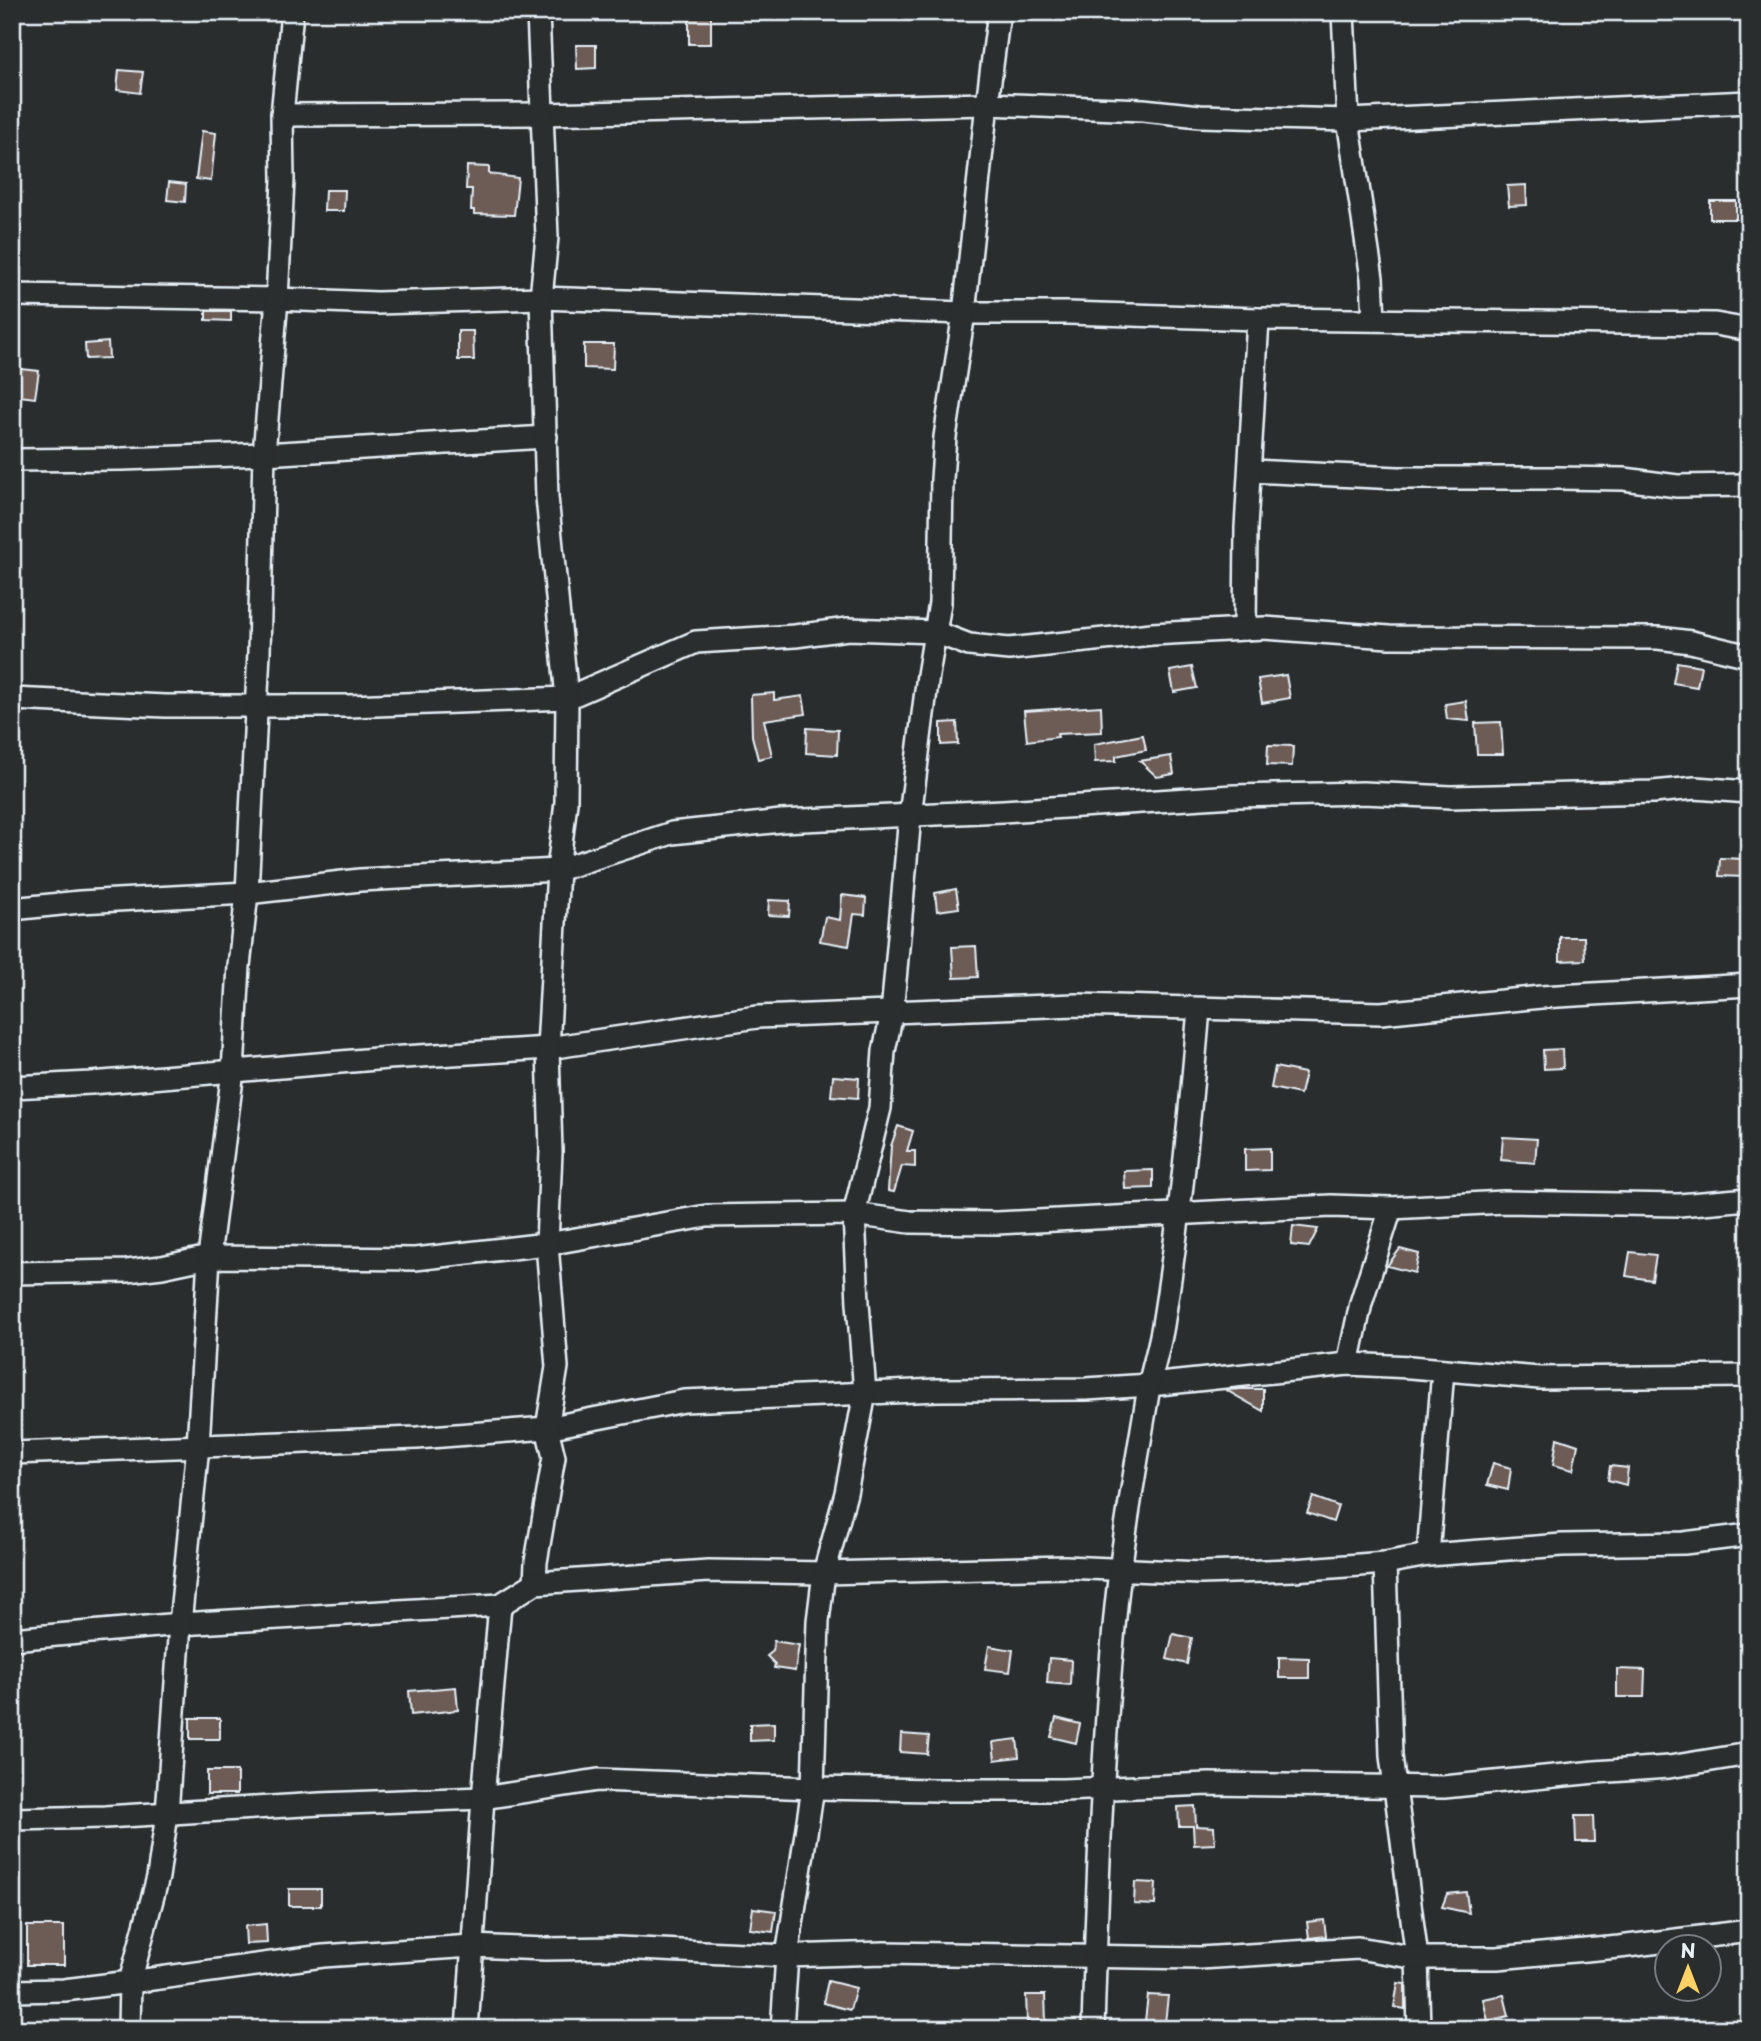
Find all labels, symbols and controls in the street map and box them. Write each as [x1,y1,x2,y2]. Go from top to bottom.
north arrow [1652,1932,1722,2002]
text: N [1680,1936,1696,1964]

